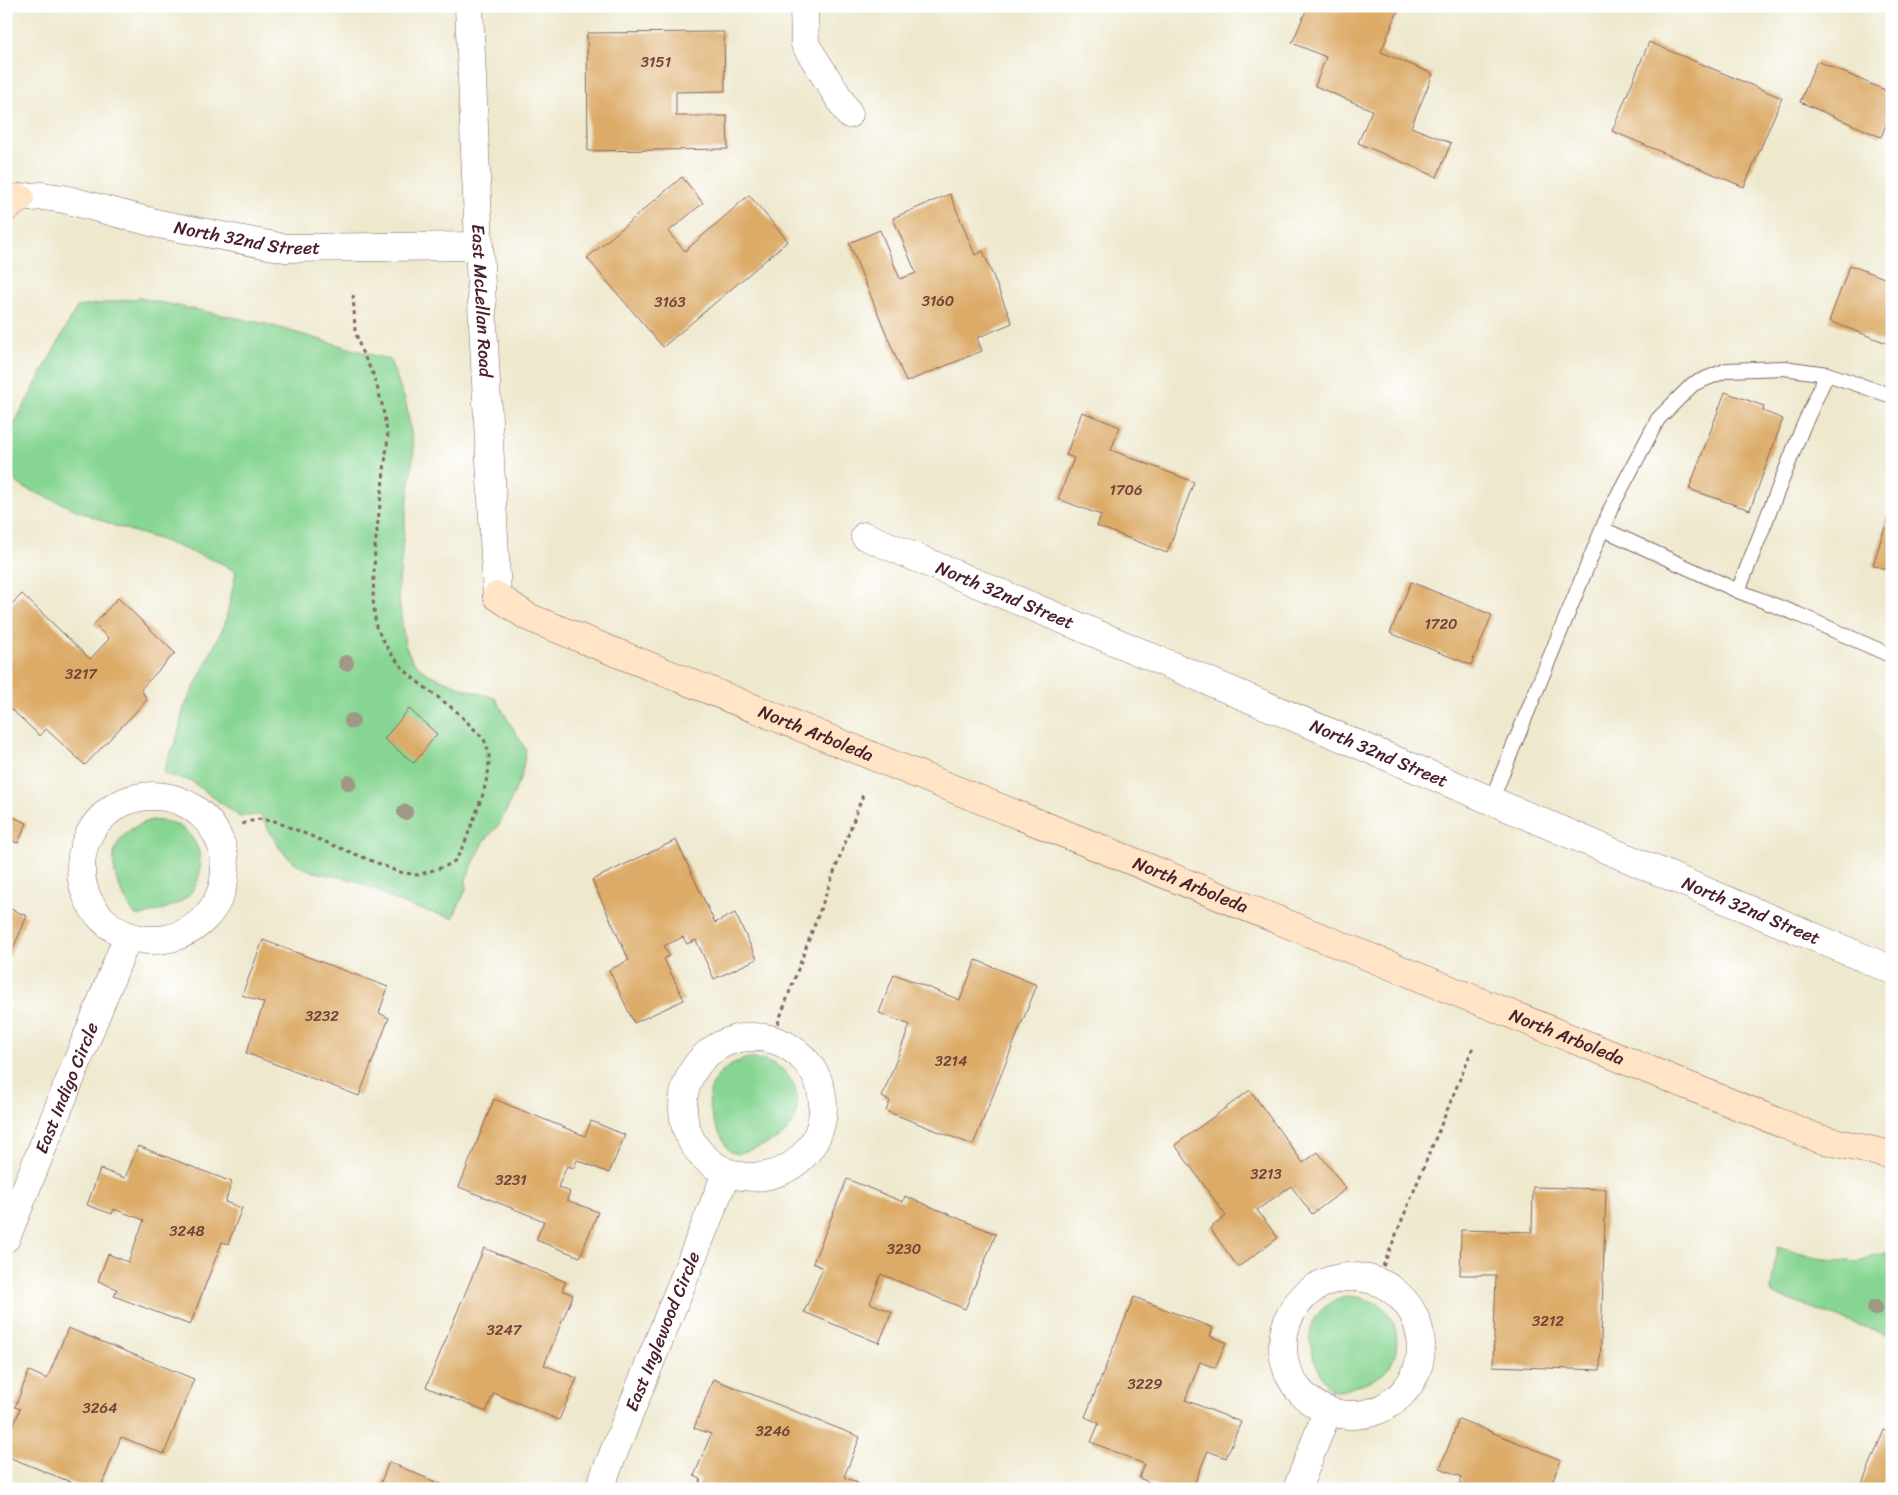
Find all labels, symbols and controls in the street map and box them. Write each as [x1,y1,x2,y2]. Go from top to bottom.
house number: 3151 [641,49,671,75]
street label: North 32nd Street [171,211,320,264]
street label: East McLellan Road [462,223,502,380]
house number: 3160 [922,288,954,314]
house number: 3163 [654,289,686,315]
house number: 1706 [1109,477,1143,503]
street label: North 32nd Street [931,552,1079,639]
house number: 1720 [1424,611,1458,637]
house number: 3217 [65,661,98,687]
street label: North Arboleda [753,696,878,771]
street label: North 32nd Street [1305,710,1453,797]
street label: North Arboleda [1128,847,1253,922]
street label: North 32nd Street [1677,867,1825,954]
street label: North Arboleda [1504,999,1630,1074]
house number: 3232 [305,1003,339,1029]
street label: East Indigo Circle [26,1017,108,1159]
house number: 3214 [935,1048,967,1074]
house number: 3213 [1250,1161,1282,1187]
house number: 3231 [495,1167,527,1193]
house number: 3248 [169,1218,205,1244]
house number: 3230 [887,1236,921,1262]
street label: East Inglewood Circle [616,1246,709,1416]
house number: 3212 [1532,1308,1564,1334]
house number: 3247 [487,1317,523,1343]
house number: 3229 [1128,1371,1162,1397]
house number: 3264 [83,1395,117,1421]
house number: 3246 [756,1418,790,1444]

